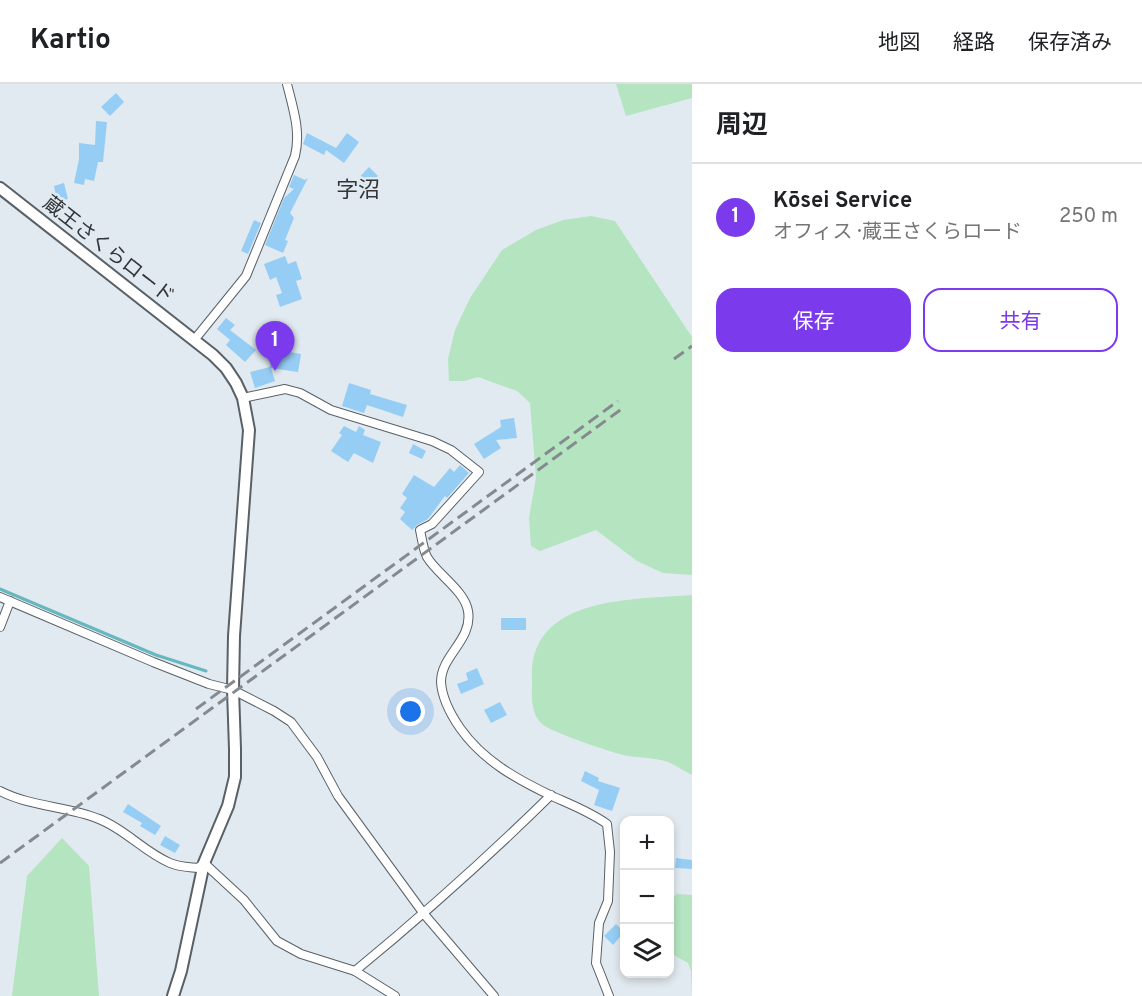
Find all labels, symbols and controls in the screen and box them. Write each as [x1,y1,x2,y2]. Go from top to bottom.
text: Kartio [30,23,111,59]
text: 地図 [878,30,920,57]
text: 経路 [953,30,995,57]
text: 保存済み [1028,30,1112,57]
text: 周辺 [716,110,768,143]
district label: 字沼 [336,178,380,205]
text: Kōsei Service [773,188,912,215]
street label: 蔵王さくらロード [37,191,179,310]
text: 1 [732,204,740,230]
text: 250 m [1059,204,1118,230]
text: オフィス · 蔵王さくらロード [773,220,1022,246]
button: 保存 [716,288,911,352]
button: 共有 [923,288,1118,352]
pin: 1 [256,322,294,371]
your location [396,697,425,726]
map controls [620,816,674,978]
button: + [620,816,674,870]
button: − [620,870,674,924]
button: layers [620,924,674,978]

